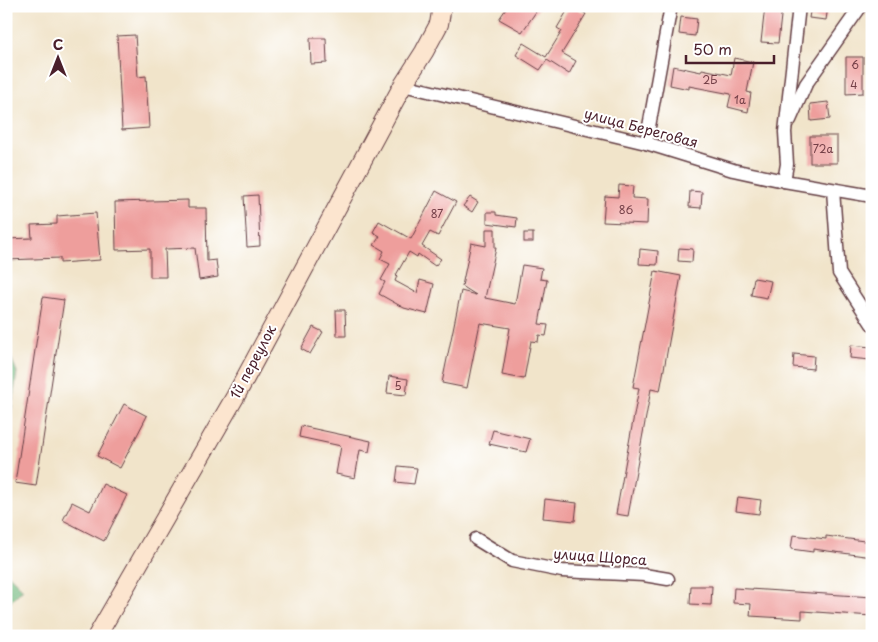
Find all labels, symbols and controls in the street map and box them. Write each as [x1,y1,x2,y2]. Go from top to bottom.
north arrow [32,32,82,82]
scale bar [686,32,773,64]
text: С [53,34,63,55]
text: 50 m [693,37,732,60]
house number: 6 [851,56,859,73]
house number: 2Б [703,71,717,88]
house number: 4 [850,76,858,93]
house number: 1а [734,91,746,108]
street label: улица Береговая [582,102,700,153]
house number: 72а [813,140,833,157]
house number: 86 [619,201,633,218]
house number: 87 [431,205,443,222]
street label: 1й переулок [224,320,281,403]
house number: 5 [394,377,402,394]
street label: улица Щорса [553,543,648,570]

